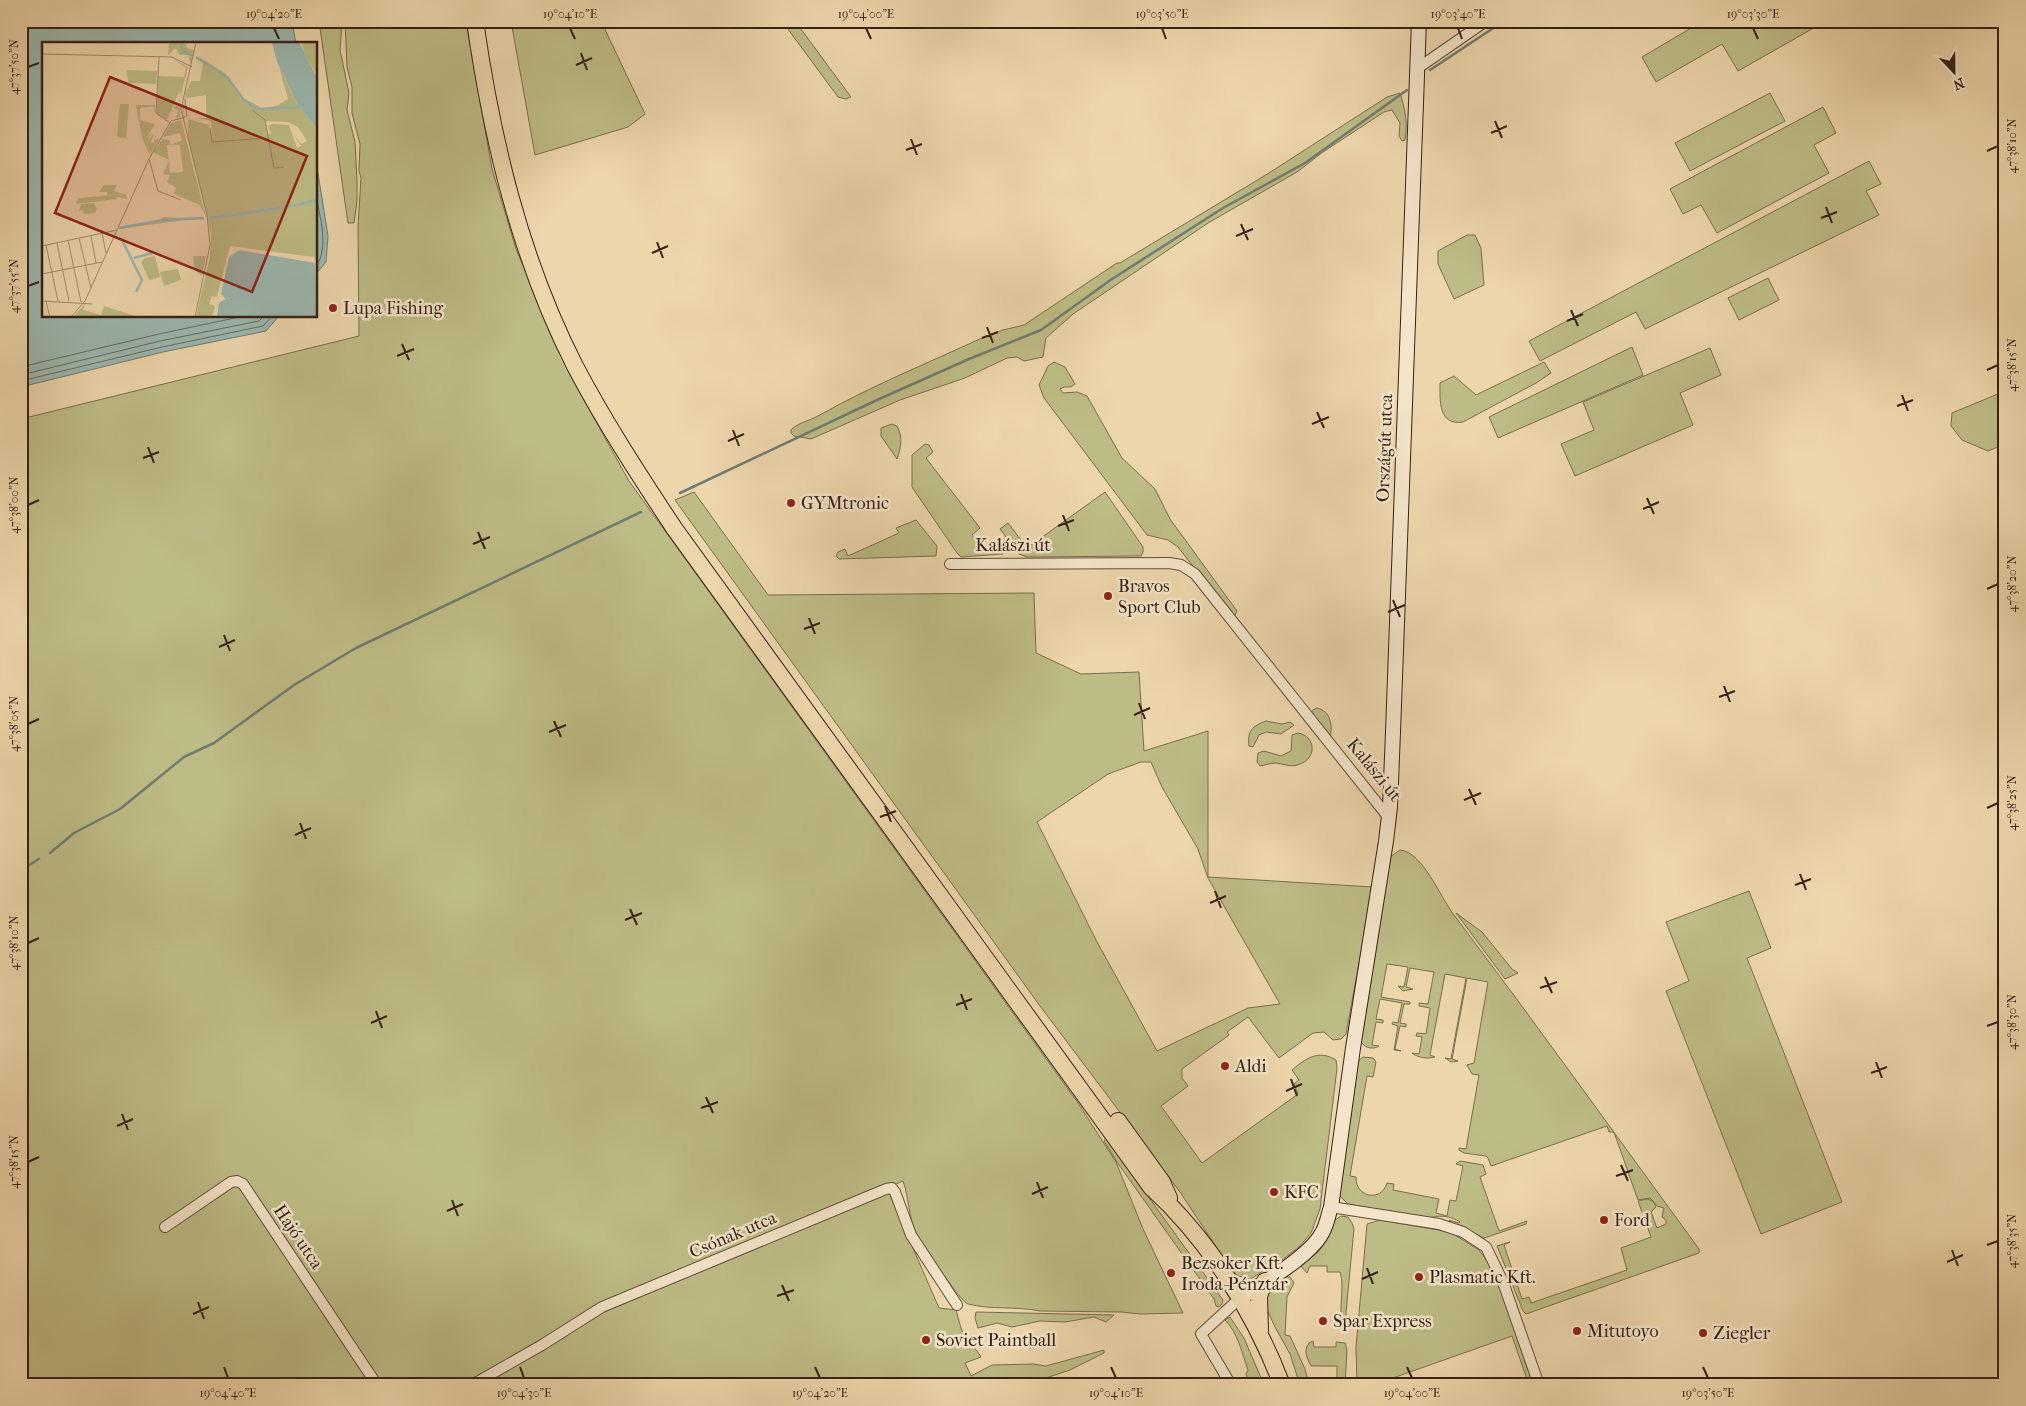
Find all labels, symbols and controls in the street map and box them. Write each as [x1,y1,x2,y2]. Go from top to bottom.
text: 19°04'20"E [246,7,302,21]
text: 19°04'10"E [543,7,597,21]
text: 19°04'00"E [838,7,894,21]
text: 19°03'50"E [1136,7,1188,21]
text: 19°03'40"E [1431,7,1485,21]
text: 19°03'30"E [1727,7,1779,21]
text: 47°37'50"N [7,39,21,95]
inset map [42,42,318,318]
north arrow [1928,48,1978,98]
text: N [1950,74,1967,94]
text: 47°38'10"N [2005,118,2019,174]
text: 47°37'55"N [7,259,21,313]
place label: Lupa Fishing [343,298,443,319]
marker: Lupa Fishing [327,302,339,314]
text: 47°38'15"N [2005,338,2019,392]
street label: Országút utca [1373,393,1397,502]
text: 47°38'00"N [7,476,21,534]
place label: GYMtronic [801,493,889,514]
marker: GYMtronic [785,497,797,509]
street label: Kalászi út [975,535,1051,556]
text: 47°38'20"N [2005,556,2019,613]
place label: Bravos Sport Club [1118,576,1201,618]
marker: Bravos Sport Club [1102,590,1114,602]
text: 47°38'05"N [7,696,21,752]
street label: Kalászi út [1342,734,1406,806]
text: 47°38'25"N [2005,775,2019,831]
text: 47°38'10"N [7,915,21,971]
text: 47°38'30"N [2005,994,2019,1050]
place label: Aldi [1234,1056,1267,1077]
marker: Aldi [1219,1060,1231,1072]
text: 47°38'15"N [7,1135,21,1189]
place label: KFC [1284,1182,1319,1203]
marker: KFC [1268,1186,1280,1198]
street label: Hajó utca [269,1201,327,1274]
street label: Csónak utca [686,1207,780,1263]
place label: Ford [1614,1210,1650,1231]
marker: Ford [1598,1214,1610,1226]
text: 47°38'35"N [2005,1214,2019,1268]
place label: Bezsoker Kft. Iroda-Pénztár [1181,1253,1288,1295]
marker: Bezsoker Kft. Iroda-Pénztár [1165,1267,1177,1279]
place label: Plasmatic Kft. [1429,1267,1535,1288]
marker: Plasmatic Kft. [1413,1271,1425,1283]
place label: Spar Express [1333,1311,1432,1332]
marker: Spar Express [1317,1315,1329,1327]
place label: Mitutoyo [1587,1321,1659,1342]
place label: Ziegler [1713,1323,1771,1344]
marker: Mitutoyo [1571,1325,1583,1337]
marker: Ziegler [1697,1327,1709,1339]
place label: Soviet Paintball [936,1330,1056,1351]
marker: Soviet Paintball [920,1334,932,1346]
text: 19°04'40"E [200,1386,256,1400]
text: 19°04'30"E [497,1386,551,1400]
text: 19°04'20"E [792,1386,848,1400]
text: 19°04'10"E [1089,1386,1143,1400]
text: 19°04'00"E [1384,1386,1440,1400]
text: 19°03'50"E [1682,1386,1734,1400]

